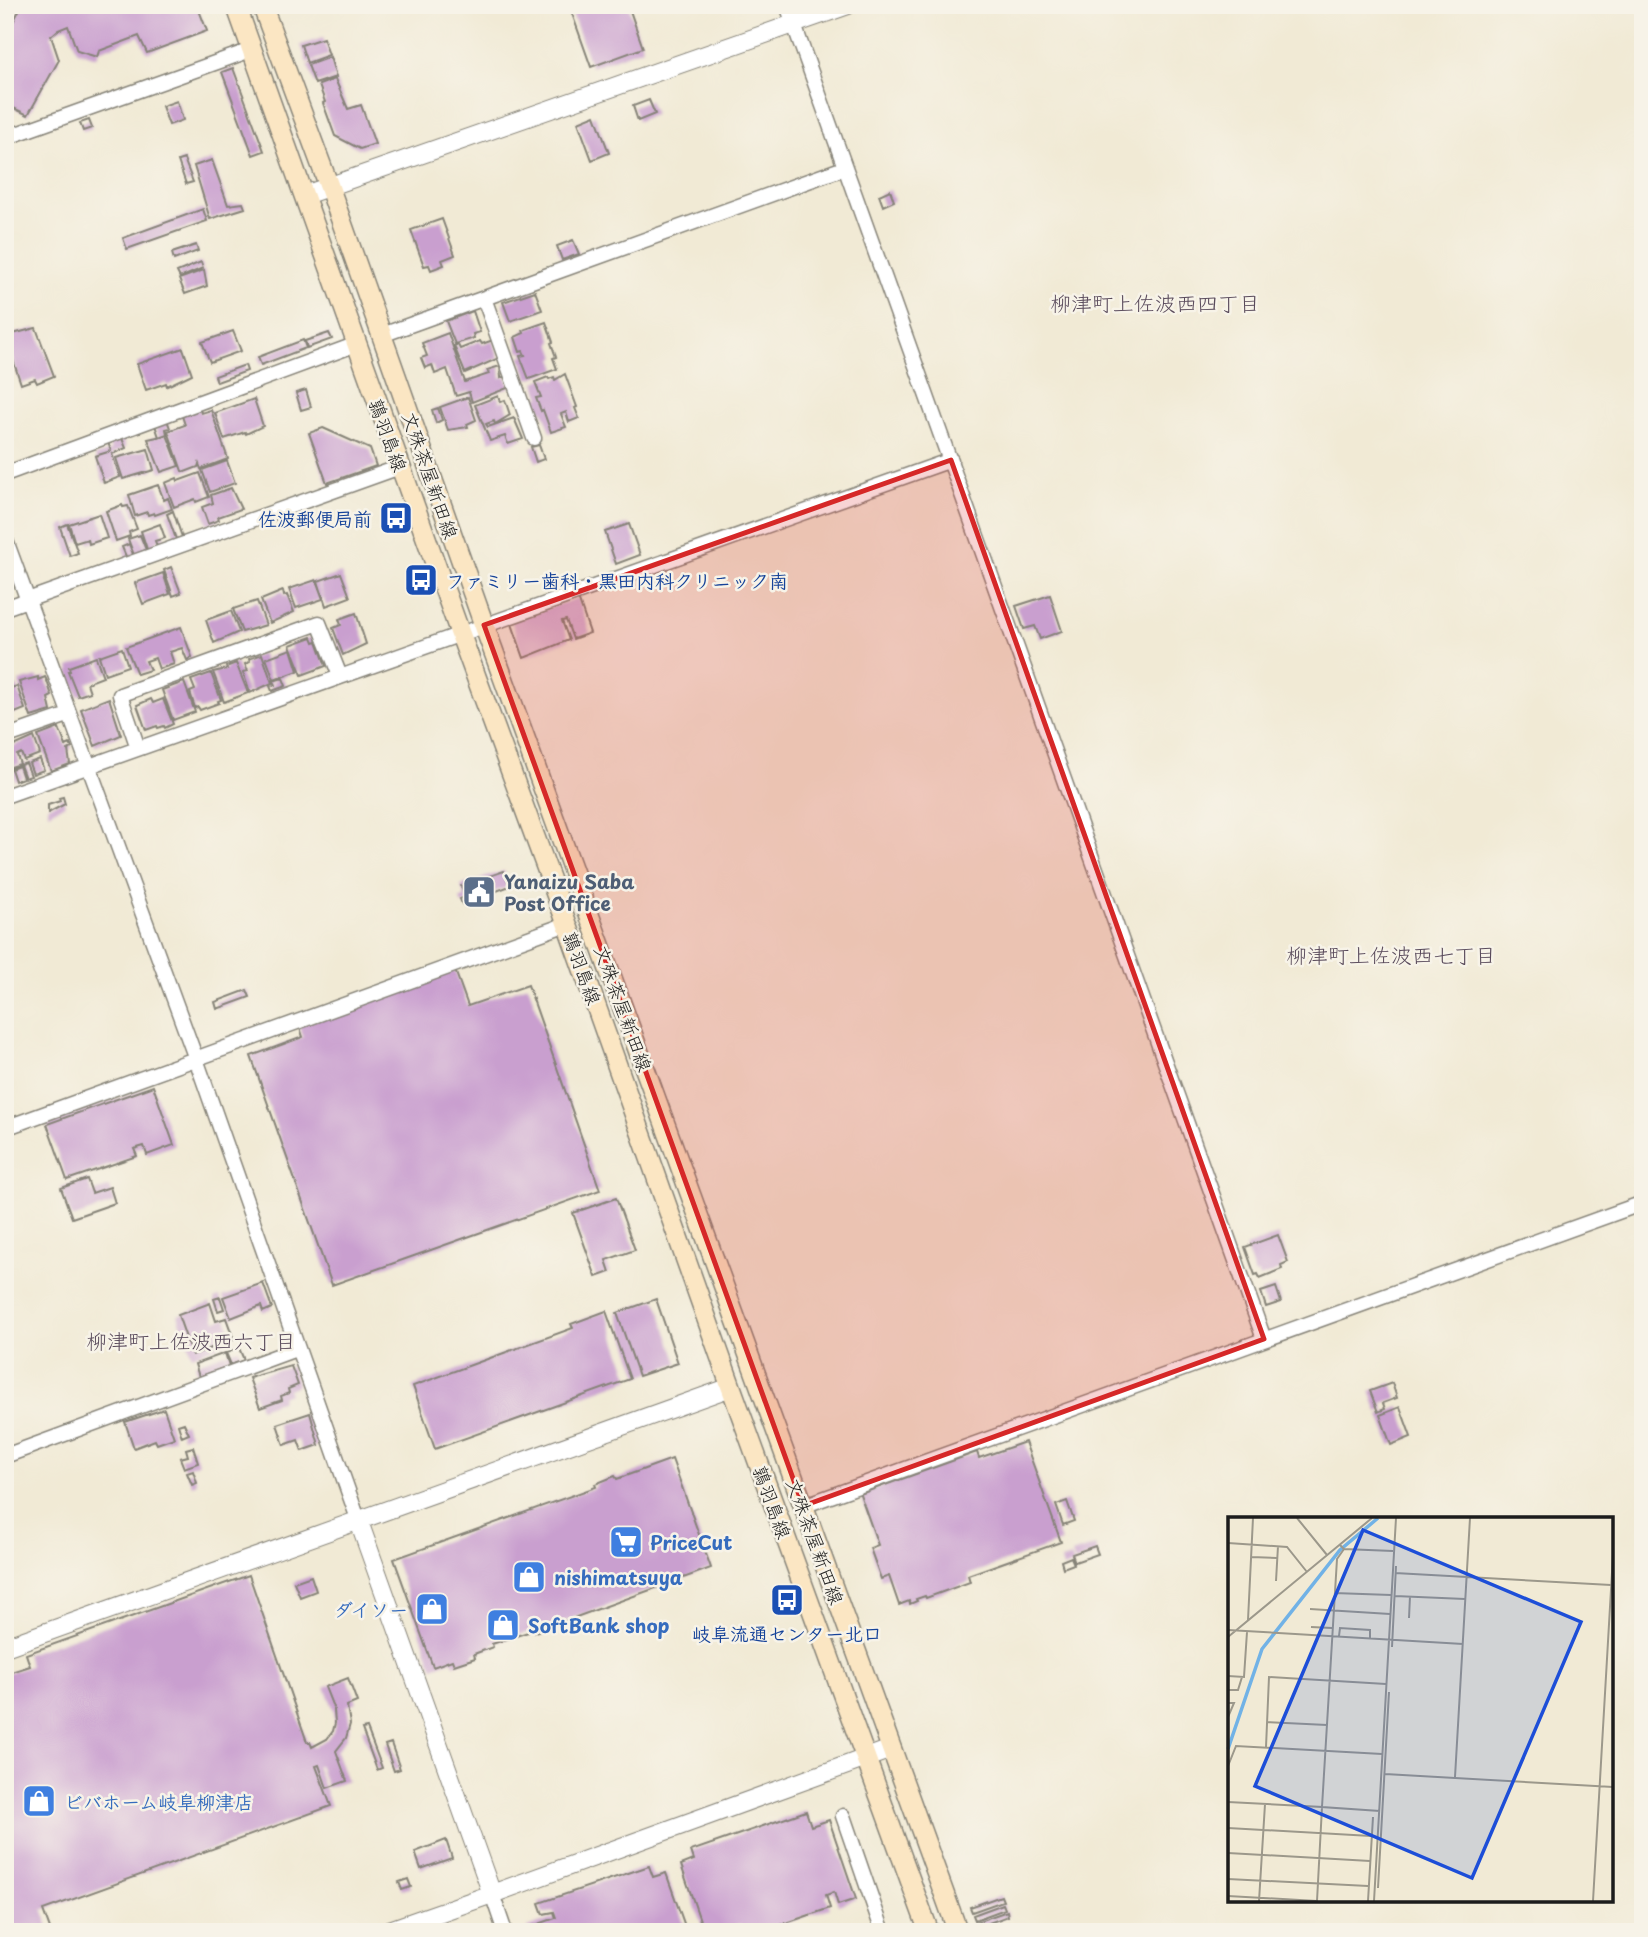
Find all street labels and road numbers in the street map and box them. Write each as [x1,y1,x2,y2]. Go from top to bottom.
street label: 鶉羽島線 [363,394,415,476]
street label: 文殊茶屋新田線 [396,408,466,542]
street label: 鶉羽島線 [557,927,609,1009]
street label: 文殊茶屋新田線 [588,941,660,1075]
street label: 鶉羽島線 [747,1461,799,1543]
street label: 文殊茶屋新田線 [780,1474,852,1608]

